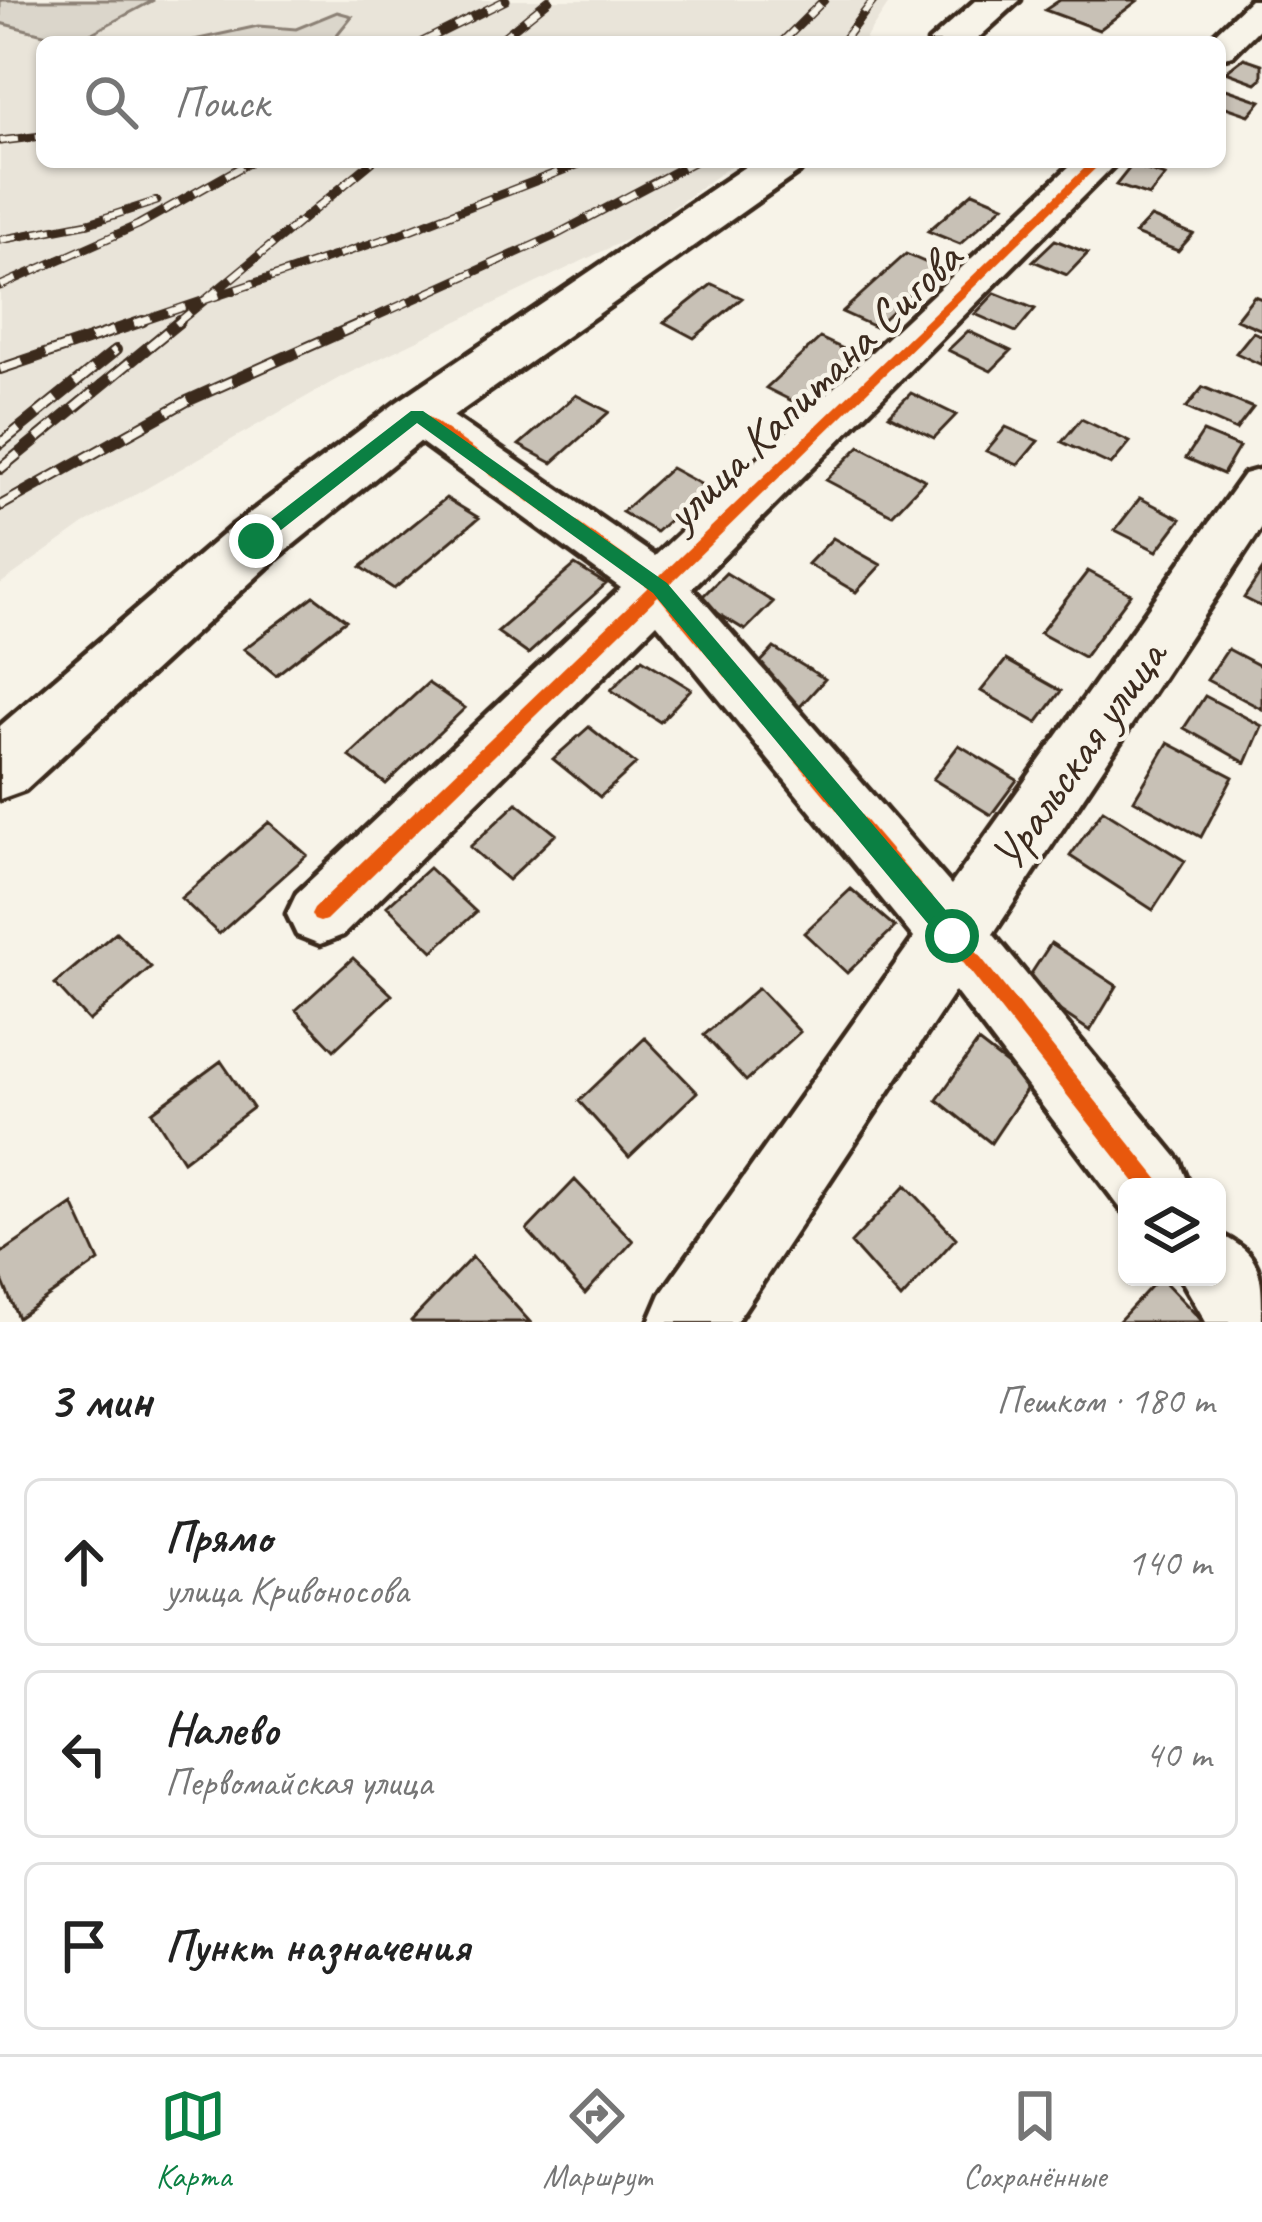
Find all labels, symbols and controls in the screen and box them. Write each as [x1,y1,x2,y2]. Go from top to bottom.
search box [36,36,1226,168]
icon: search [78,69,144,135]
text: Поиск [174,74,269,131]
street label: улица Капитана Сигова [649,226,976,545]
route end [229,514,283,568]
street label: Уральская улица [977,626,1181,882]
route start [925,909,979,963]
map controls [1118,1178,1226,1286]
button: layers [1118,1178,1226,1286]
text: 3 мин [48,1368,152,1432]
text: Пешком · 180 m [996,1376,1214,1425]
text: Прямо [165,1509,272,1566]
icon: ahead [51,1529,117,1595]
text: 140 m [1127,1538,1211,1587]
text: улица Кривоносова [165,1566,409,1615]
text: Налево [165,1701,279,1758]
icon: left [51,1721,117,1787]
text: 40 m [1145,1730,1211,1779]
text: Первомайская улица [165,1758,432,1807]
icon: arrive [51,1913,117,1979]
text: Пункт назначения [165,1918,470,1975]
tab: Карта [156,2083,231,2197]
tab: Маршрут [543,2083,652,2197]
tab: Сохранённые [963,2083,1106,2197]

